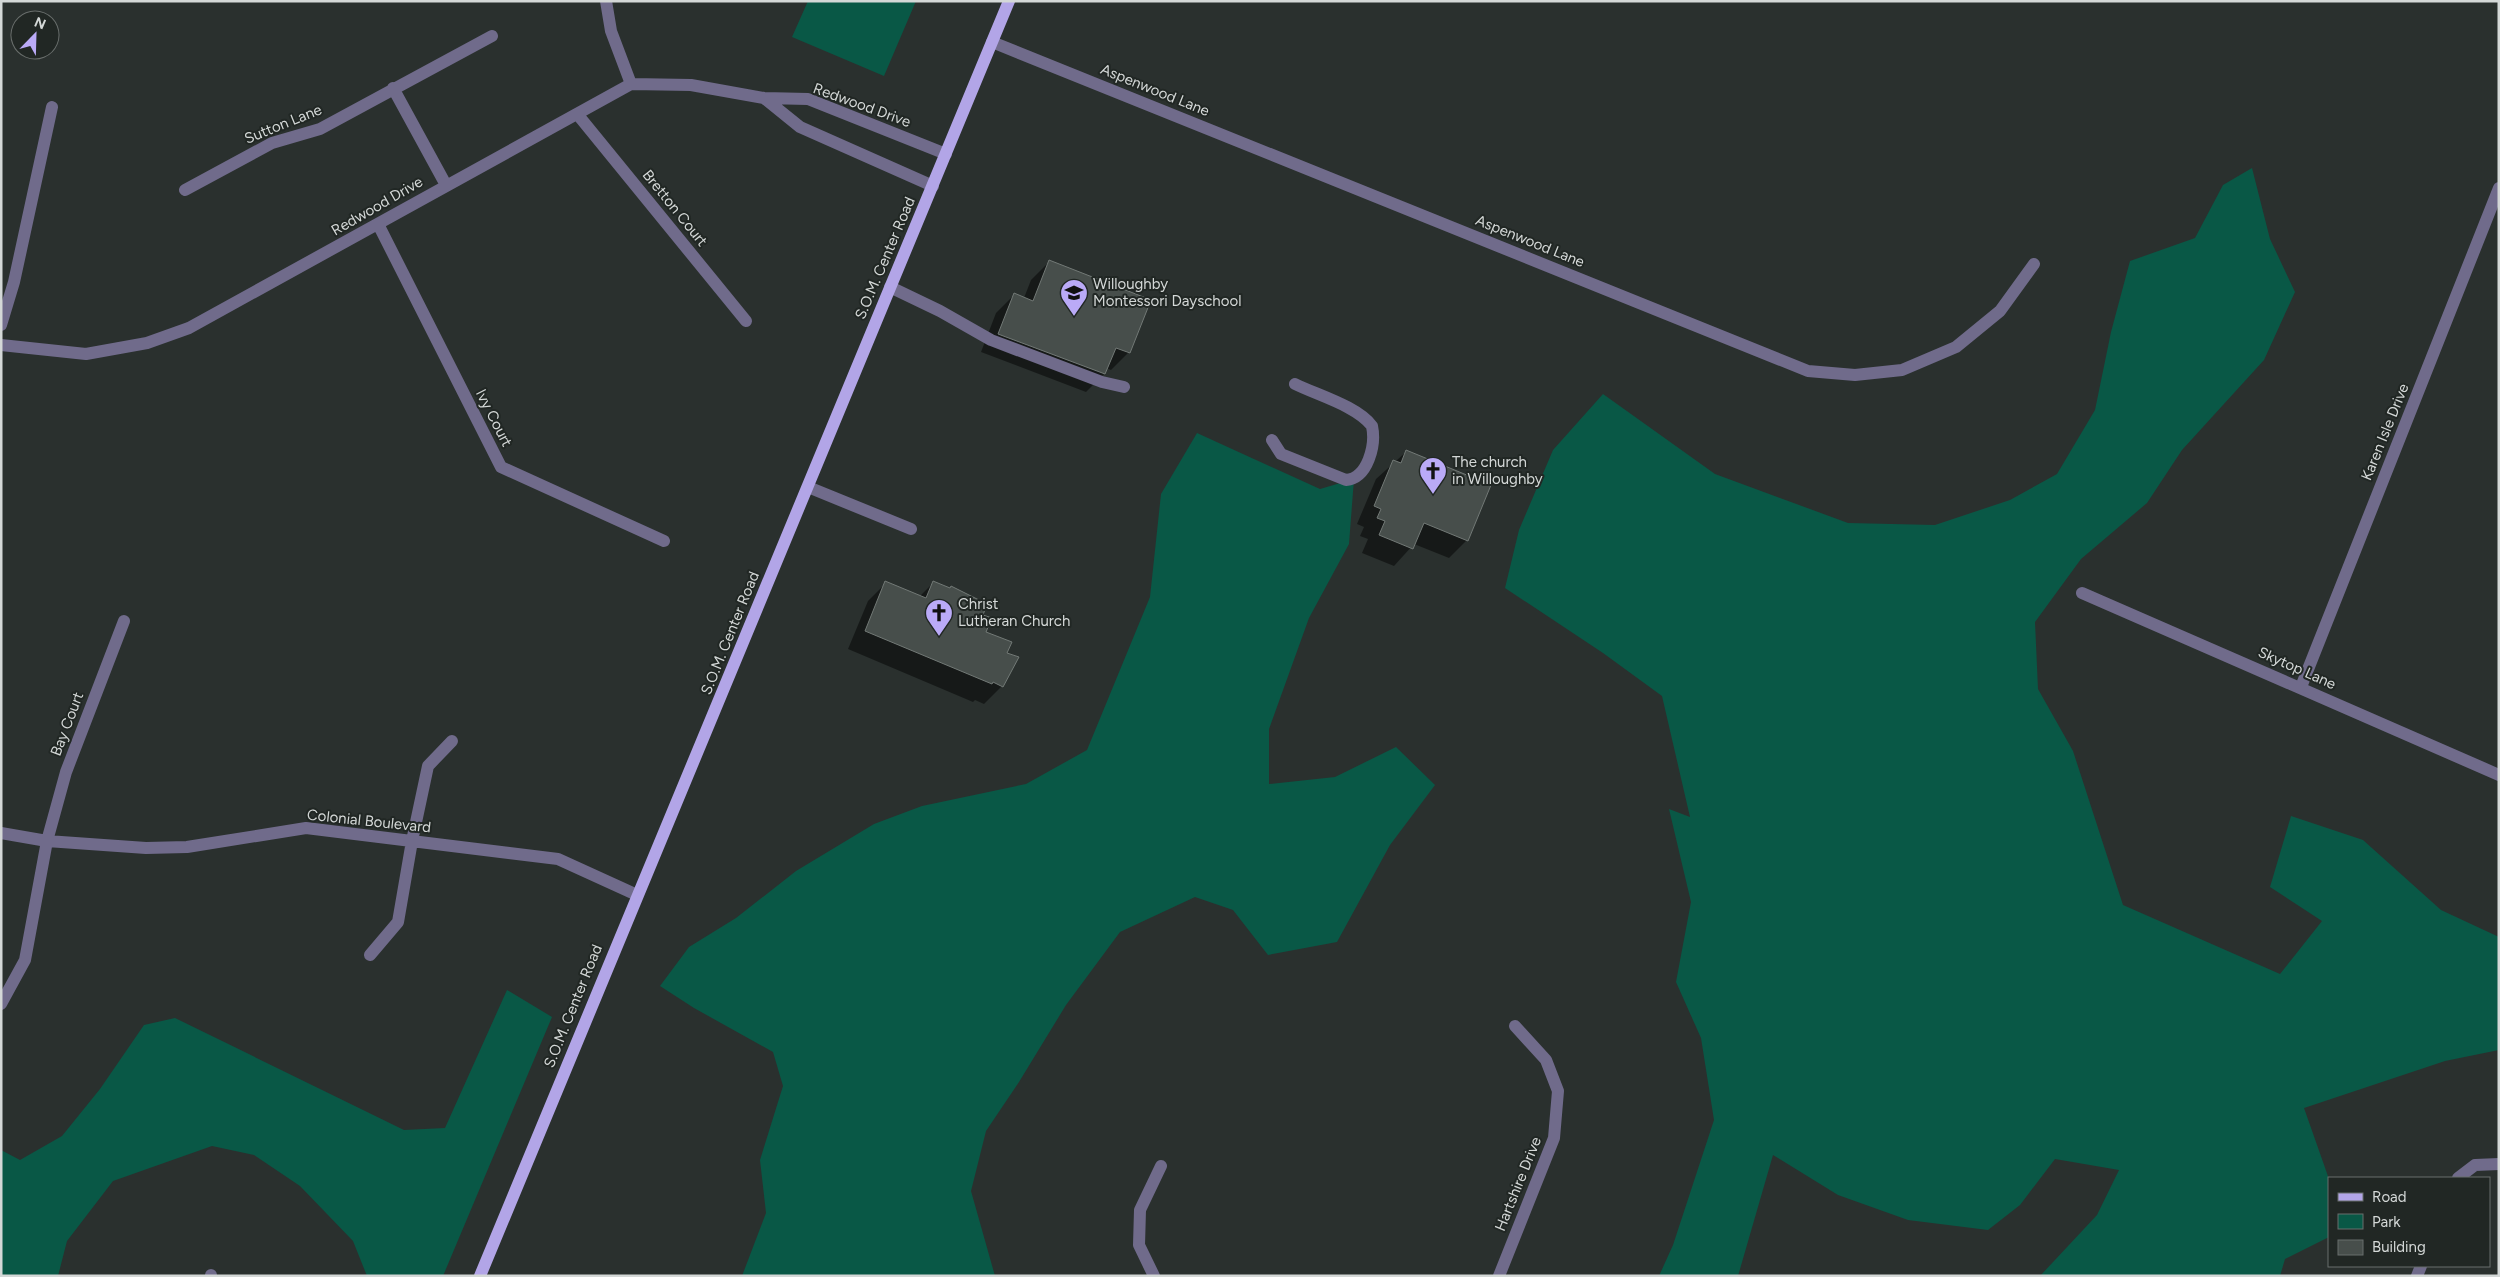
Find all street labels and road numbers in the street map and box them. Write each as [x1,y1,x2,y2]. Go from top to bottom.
street label: Aspenwood Lane [1098,60,1212,120]
street label: Redwood Drive [811,79,913,131]
street label: Sutton Lane [242,100,324,148]
street label: Bretton Court [639,166,712,250]
street label: Redwood Drive [328,173,426,239]
street label: S.O.M. Center Road [851,194,919,322]
street label: Aspenwood Lane [1473,211,1587,271]
street label: Karen Isle Drive [2357,381,2413,483]
street label: Ivy Court [472,386,516,450]
street label: S.O.M. Center Road [697,569,763,697]
street label: Skytop Lane [2255,643,2339,693]
street label: Bay Court [47,689,88,758]
street label: Colonial Boulevard [306,806,432,836]
street label: S.O.M. Center Road [540,942,606,1070]
street label: Hartshire Drive [1491,1134,1545,1234]

